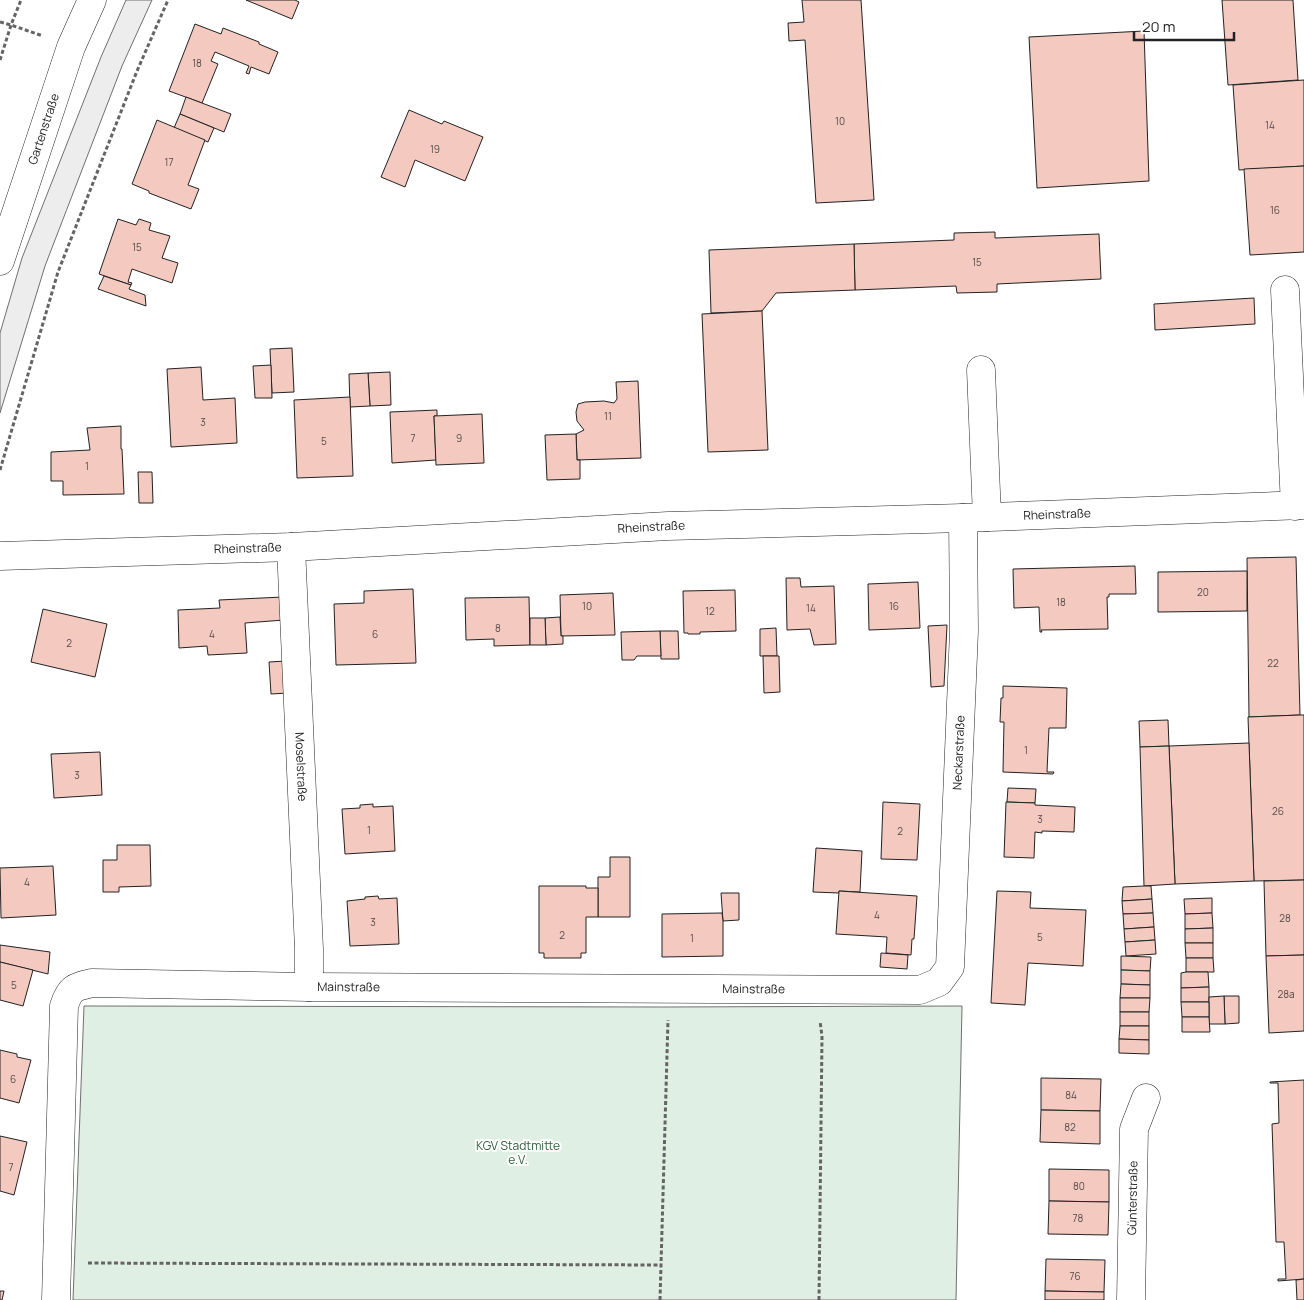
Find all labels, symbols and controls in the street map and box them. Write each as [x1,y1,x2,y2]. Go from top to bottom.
scale bar [1134,10,1234,42]
text: 20 m [1142,16,1175,37]
house number: 18 [192,56,202,70]
street label: Gartenstraße [24,91,63,167]
house number: 10 [835,114,845,128]
house number: 14 [1265,118,1275,132]
house number: 19 [430,142,440,156]
house number: 17 [165,155,173,169]
house number: 16 [1270,203,1280,217]
house number: 15 [132,240,142,254]
house number: 15 [972,255,982,269]
house number: 11 [604,409,612,423]
house number: 3 [200,415,206,429]
house number: 7 [410,431,416,445]
house number: 9 [456,431,462,445]
house number: 5 [321,434,327,448]
house number: 1 [85,459,89,473]
street label: Rheinstraße [1023,504,1091,524]
street label: Rheinstraße [617,517,685,537]
street label: Rheinstraße [214,538,282,557]
house number: 20 [1197,585,1209,599]
house number: 18 [1056,595,1066,609]
house number: 10 [582,599,592,613]
house number: 16 [889,599,899,613]
house number: 14 [806,601,816,615]
house number: 12 [705,604,715,618]
house number: 8 [495,621,501,635]
house number: 4 [209,627,215,641]
house number: 6 [372,627,378,641]
house number: 2 [66,636,72,650]
house number: 22 [1267,656,1279,670]
street label: Neckarstraße [948,715,968,790]
street label: Moselstraße [291,732,311,802]
house number: 1 [1024,743,1028,757]
house number: 3 [74,768,80,782]
house number: 26 [1272,804,1284,818]
house number: 3 [1037,812,1043,826]
house number: 1 [367,823,371,837]
house number: 2 [897,824,903,838]
house number: 4 [24,875,30,889]
house number: 4 [874,908,880,922]
house number: 28 [1279,911,1291,925]
house number: 3 [370,915,376,929]
house number: 2 [559,928,565,942]
house number: 5 [1037,930,1043,944]
house number: 1 [690,931,694,945]
house number: 5 [11,978,17,992]
street label: Mainstraße [317,978,380,995]
street label: Mainstraße [722,980,785,997]
house number: 28a [1277,987,1295,1001]
house number: 6 [10,1072,16,1086]
house number: 84 [1065,1088,1077,1102]
house number: 82 [1064,1120,1076,1134]
park label: KGV Stadtmitte e.V. [476,1137,560,1168]
house number: 7 [8,1160,14,1174]
street label: Günterstraße [1123,1161,1141,1235]
house number: 80 [1073,1179,1085,1193]
house number: 78 [1073,1211,1084,1225]
house number: 76 [1069,1269,1081,1283]

